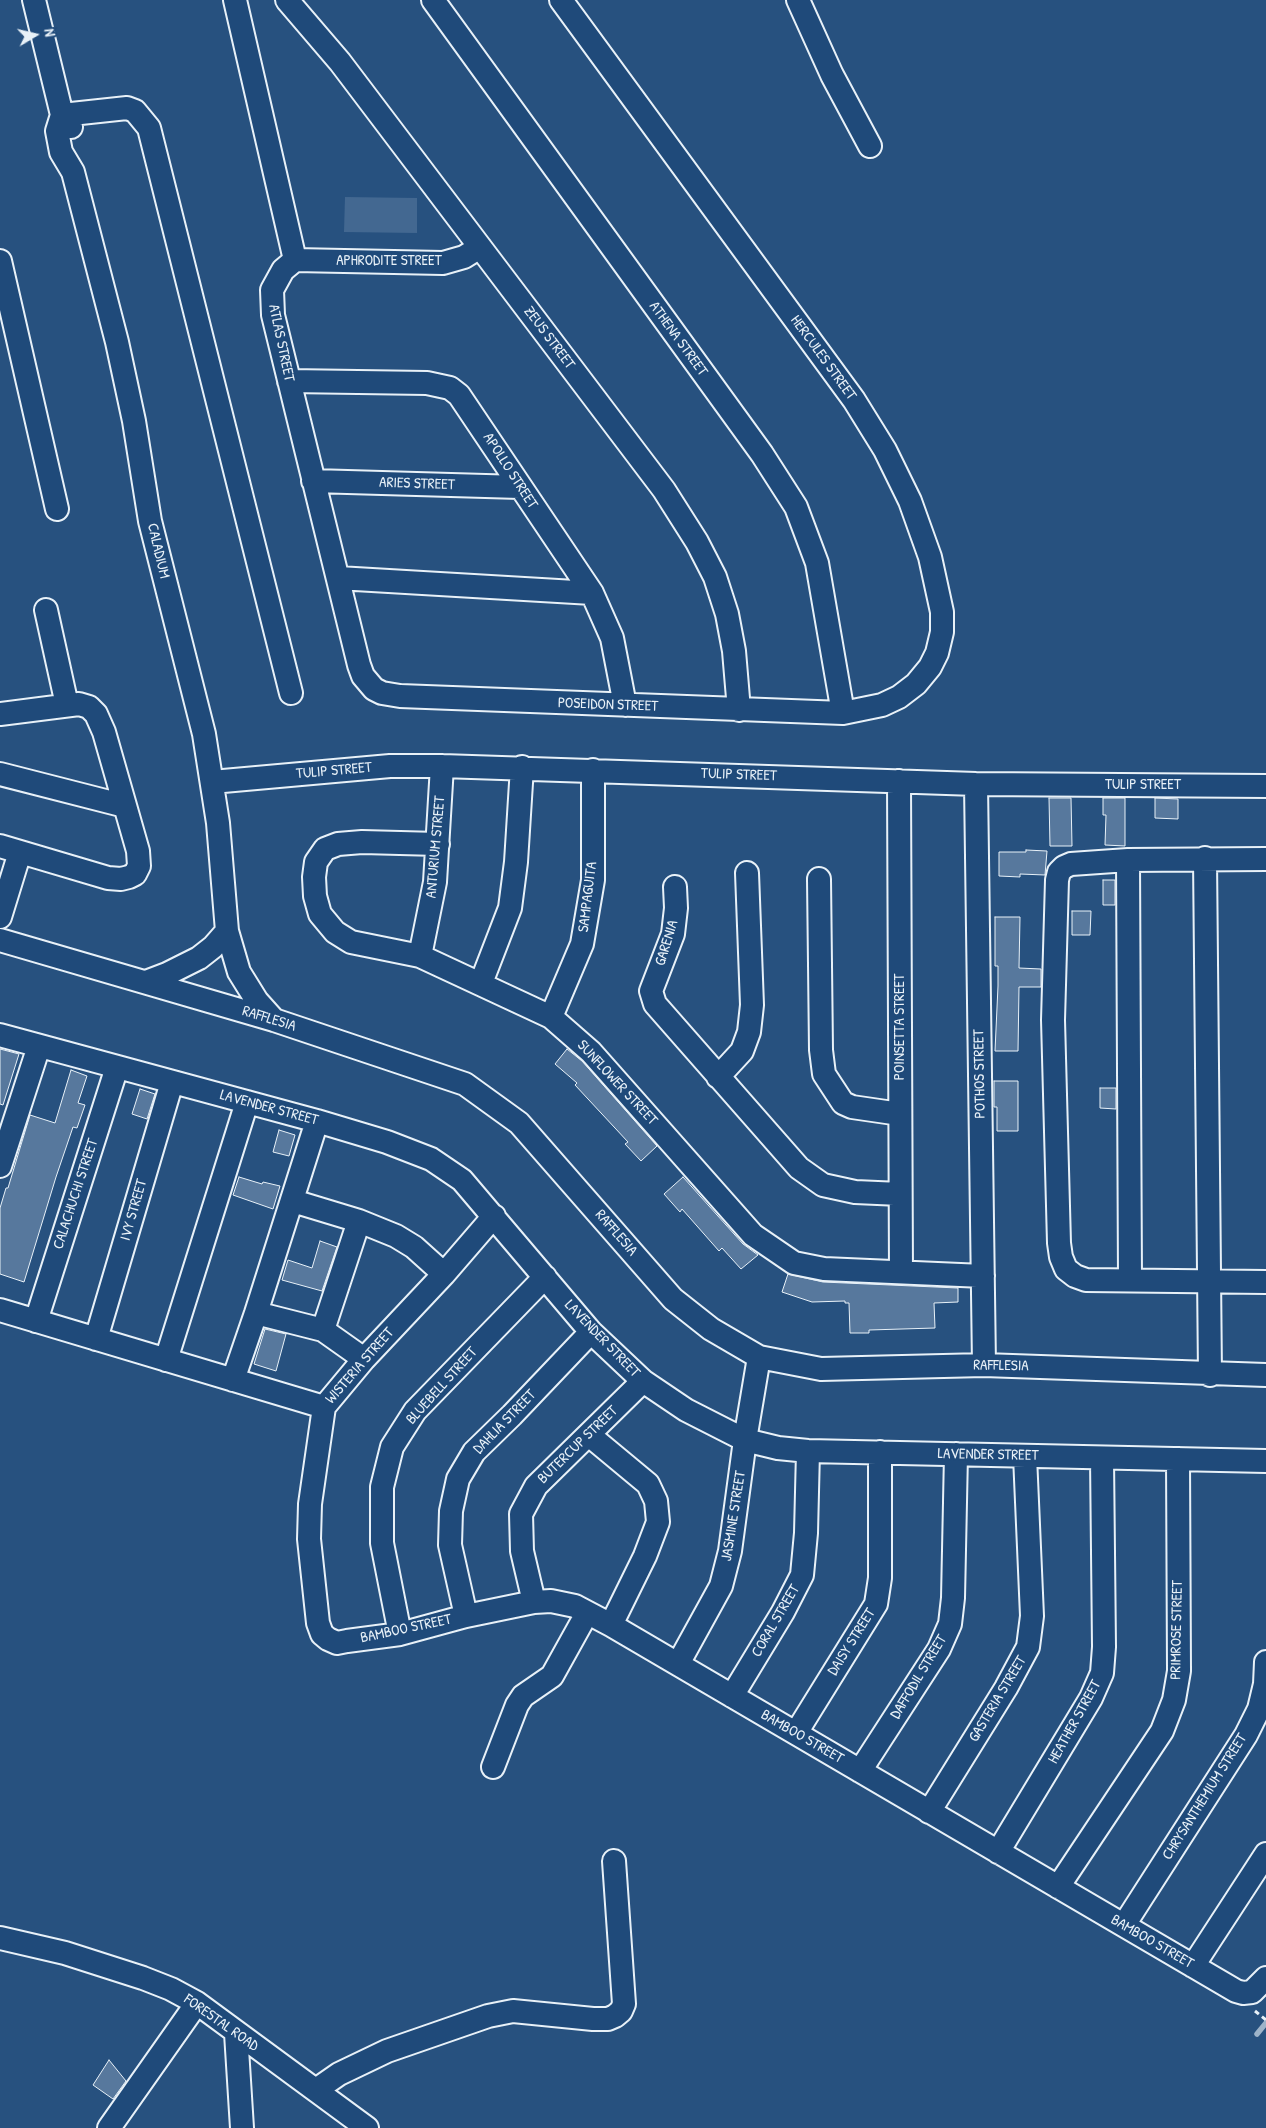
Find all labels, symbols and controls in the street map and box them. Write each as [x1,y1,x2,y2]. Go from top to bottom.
north arrow [10,10,60,60]
text: N [40,27,60,38]
street label: APHRODITE STREET [336,252,442,270]
street label: ATHENA STREET [645,298,711,380]
street label: ATLAS STREET [264,303,298,383]
street label: ZEUS STREET [520,303,578,373]
street label: HERCULES STREET [786,312,860,404]
street label: APOLLO STREET [479,430,541,512]
street label: ARIES STREET [379,474,455,494]
street label: CALADIUM [143,522,173,580]
street label: POSEIDON STREET [557,694,659,716]
street label: TULIP STREET [295,759,373,783]
street label: TULIP STREET [701,765,777,785]
street label: TULIP STREET [1105,776,1181,794]
street label: ANTURIUM STREET [423,795,449,899]
street label: SAMPAGUITA [575,861,601,933]
street label: GARENIA [652,918,682,968]
street label: POINSETTA STREET [891,974,909,1080]
street label: RAFFLESIA [240,1002,298,1036]
street label: POTHOS STREET [970,1029,990,1119]
street label: SUNFLOWER STREET [573,1037,661,1129]
street label: LAVENDER STREET [218,1086,320,1130]
street label: CALACHUCHI STREET [50,1136,102,1252]
street label: IVY STREET [117,1177,151,1243]
street label: RAFFLESIA [591,1206,641,1260]
street label: LAVENDER STREET [560,1296,644,1382]
street label: WISTERIA STREET [322,1324,398,1408]
street label: BLUEBELL STREET [403,1344,481,1428]
street label: RAFFLESIA [973,1357,1029,1375]
street label: DAHLIA STREET [470,1386,540,1458]
street label: BUTERCUP STREET [534,1402,622,1488]
street label: LAVENDER STREET [937,1445,1039,1465]
street label: JASMINE STREET [718,1470,750,1562]
street label: PRIMROSE STREET [1167,1580,1187,1680]
street label: CORAL STREET [748,1582,804,1660]
street label: DAISY STREET [824,1605,880,1679]
street label: BAMBOO STREET [359,1611,453,1647]
street label: DAFFODIL STREET [887,1632,951,1722]
street label: GASTERIA STREET [965,1653,1031,1745]
street label: HEATHER STREET [1045,1677,1105,1767]
street label: BAMBOO STREET [757,1706,847,1768]
street label: CHRYSANTHEMIUM STREET [1159,1730,1251,1864]
street label: BAMBOO STREET [1107,1911,1197,1973]
street label: FORESTAL ROAD [180,1991,262,2055]

